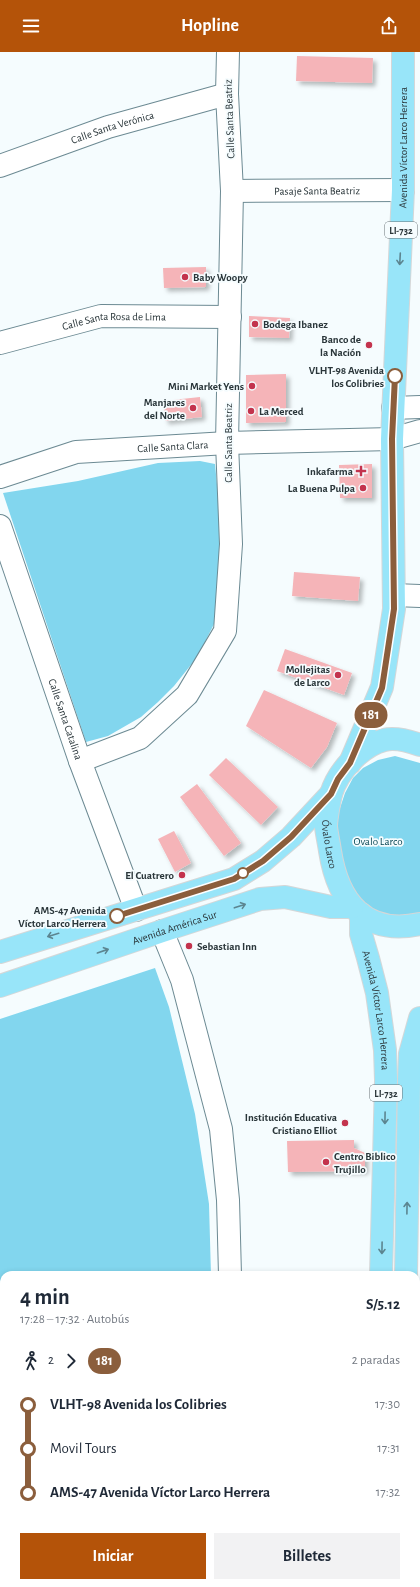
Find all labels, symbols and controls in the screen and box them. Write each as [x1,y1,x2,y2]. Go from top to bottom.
icon: menu [20,15,42,37]
icon: share [378,15,400,37]
text: Hopline [181,17,239,35]
street label: Calle Santa Beatriz [223,79,236,159]
street label: Avenida Víctor Larco Herrera [397,87,409,209]
street label: Calle Santa Verónica [70,110,155,146]
street label: Pasaje Santa Beatriz [274,185,360,197]
road number: LI-732 [385,222,417,238]
one-way arrow [396,252,404,265]
marker: Baby Woopy [180,272,190,282]
place label: Baby Woopy [193,272,248,283]
street label: Calle Santa Rosa de Lima [61,311,166,332]
marker: Bodega Ibanez [250,319,260,329]
place label: Bodega Ibanez [263,319,328,330]
place label: Banco de la Nación [320,334,361,358]
marker: Banco de la Nación [364,340,374,350]
place label: VLHT-98 Avenida los Colibries [309,365,385,389]
marker: VLHT-98 Avenida los Colibries [387,368,403,384]
place label: Mini Market Yens [168,381,244,392]
marker: Mini Market Yens [247,381,257,391]
place label: Manjares del Norte [144,397,185,421]
marker: Manjares del Norte [188,403,198,413]
street label: Calle Santa Beatriz [223,403,234,483]
marker: La Merced [246,406,256,416]
place label: La Merced [259,406,304,417]
street label: Calle Santa Clara [137,439,209,454]
place label: Inkafarma [307,466,354,477]
marker: Inkafarma [356,466,366,476]
place label: La Buena Pulpa [288,483,356,494]
marker: La Buena Pulpa [358,483,368,493]
place label: Mollejitas de Larco [286,664,331,688]
marker: Mollejitas de Larco [333,670,343,680]
street label: Calle Santa Catalina [46,677,84,761]
line badge: 181 [348,702,394,728]
text: 181 [363,708,379,722]
street label: Óvalo Larco [320,819,338,870]
park label: Ovalo Larco [353,836,403,847]
unlabelled marker [237,867,249,879]
place label: El Cuatrero [125,870,175,881]
marker: El Cuatrero [177,870,187,880]
one-way arrow [233,902,246,909]
place label: AMS-47 Avenida Víctor Larco Herrera [18,905,107,929]
marker: AMS-47 Avenida Víctor Larco Herrera [109,908,125,924]
street label: Avenida América Sur [131,908,219,947]
one-way arrow [47,932,60,939]
marker: Sebastian Inn [184,941,194,951]
place label: Sebastian Inn [197,941,257,952]
one-way arrow [96,947,109,954]
street label: Avenida Víctor Larco Herrera [360,949,391,1070]
road number: LI-732 [370,1085,402,1101]
one-way arrow [381,1111,389,1124]
place label: Institución Educativa Cristiano Elliot [245,1112,338,1136]
marker: Institución Educativa Cristiano Elliot [340,1118,350,1128]
place label: Centro Biblico Trujillo [334,1151,396,1175]
marker: Centro Biblico Trujillo [321,1157,331,1167]
one-way arrow [403,1202,411,1215]
one-way arrow [378,1241,386,1254]
text: 4 min [20,1286,70,1308]
text: S/5.12 [366,1297,400,1312]
text: 17:28 – 17:32 · Autobús [20,1313,129,1326]
icon: walk [20,1350,42,1372]
icon: forward [60,1350,82,1372]
text: 2 [48,1354,54,1367]
text: 181 [96,1354,113,1368]
text: 2 paradas [352,1354,400,1367]
text: VLHT-98 Avenida los Colibries [50,1397,227,1412]
text: 17:30 [375,1398,400,1411]
text: Movil Tours [50,1441,116,1456]
text: 17:31 [377,1442,400,1455]
text: AMS-47 Avenida Víctor Larco Herrera [50,1485,270,1500]
text: 17:32 [376,1486,400,1499]
button: Iniciar [20,1533,206,1579]
button: Billetes [214,1533,400,1579]

